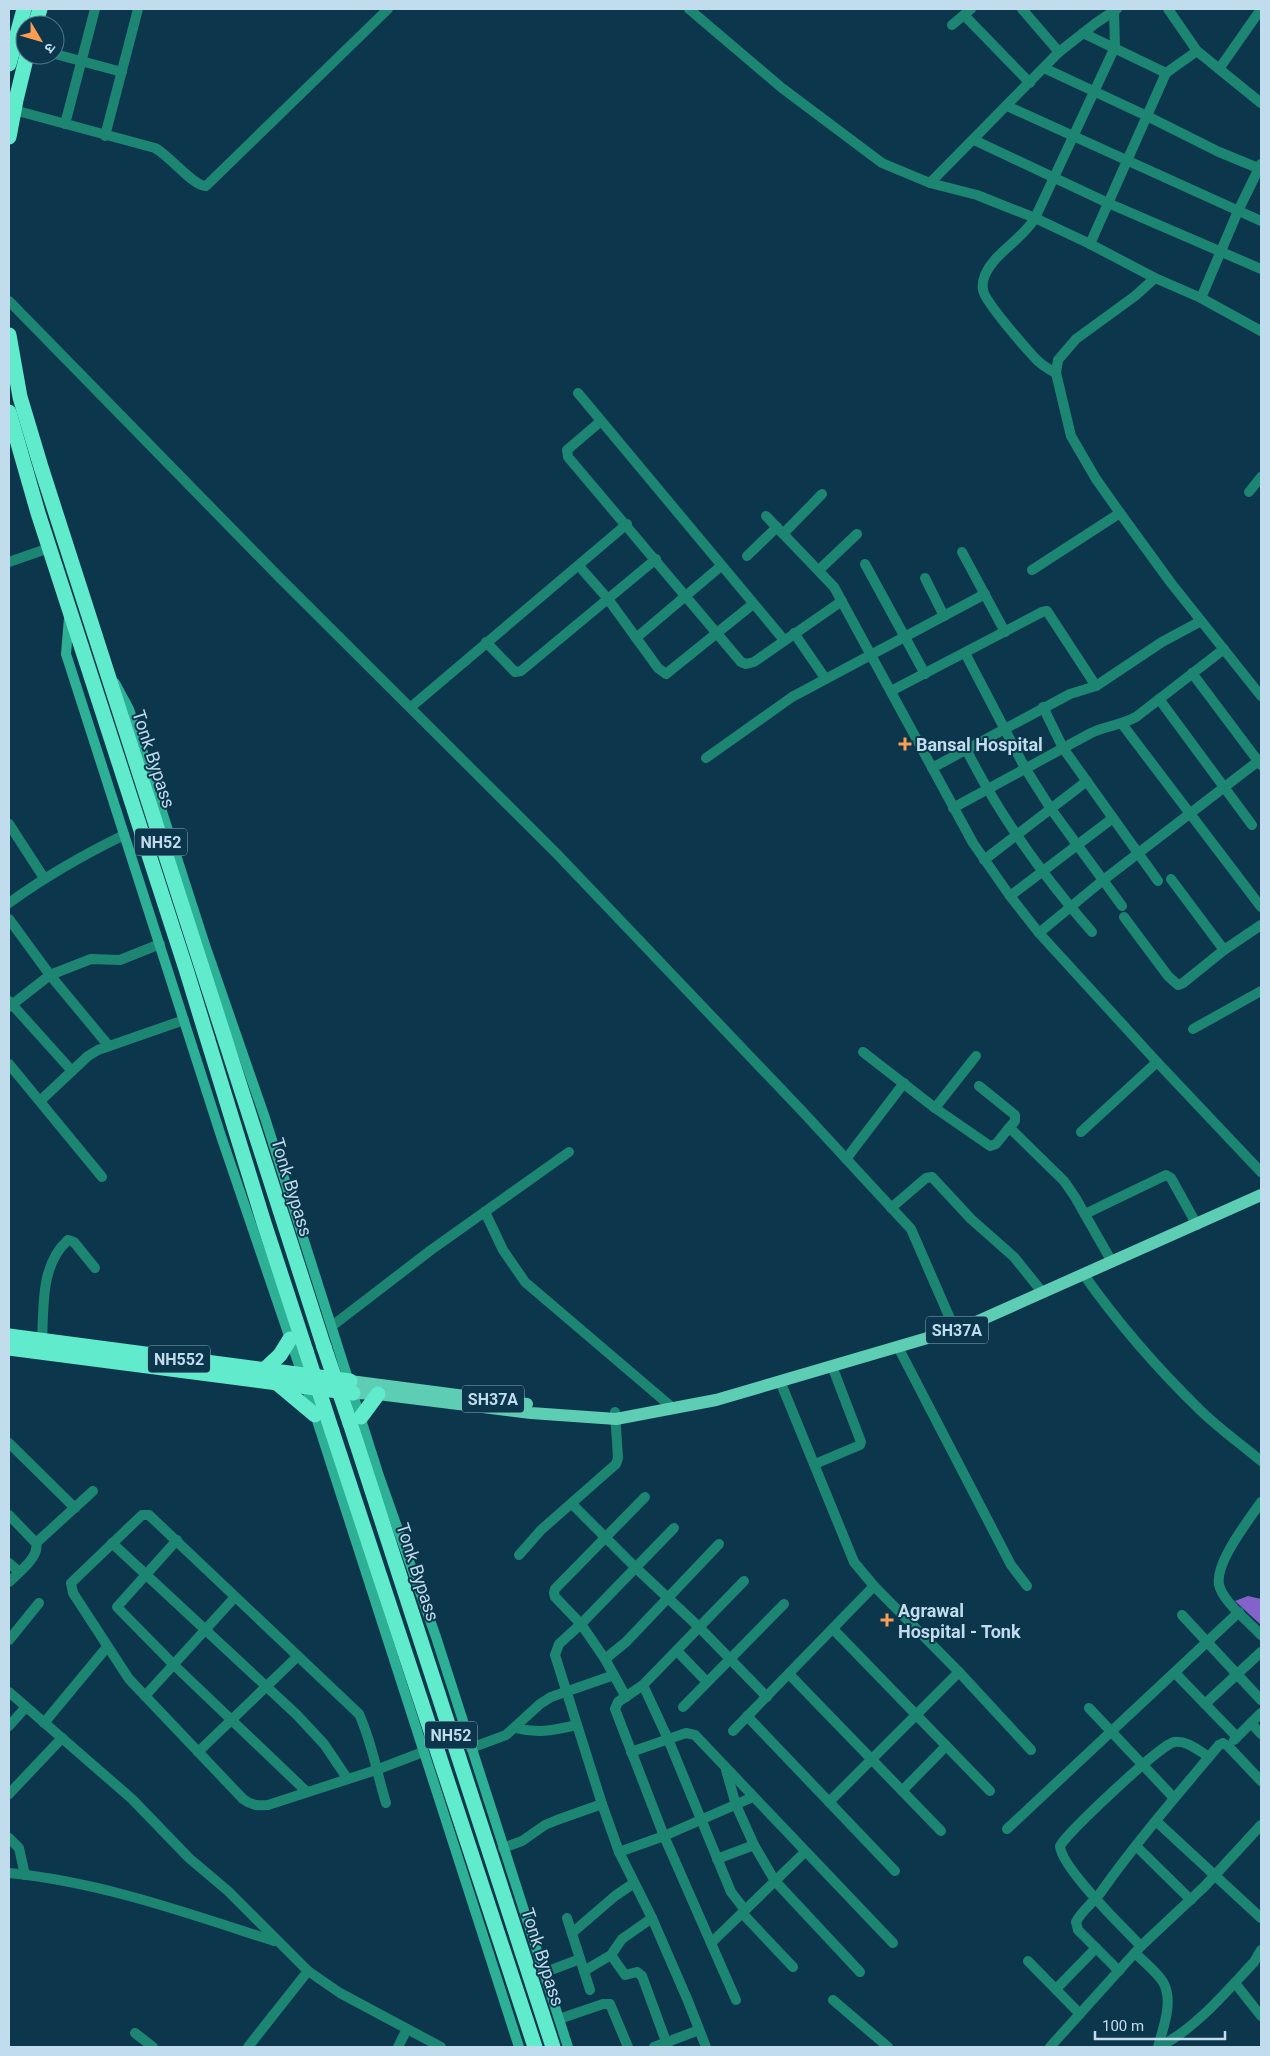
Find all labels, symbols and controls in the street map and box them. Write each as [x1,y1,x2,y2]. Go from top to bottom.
north arrow [15,15,65,65]
text: उ [41,40,59,57]
street label: Tonk Bypass [128,707,180,811]
place label: Bansal Hospital [916,734,1043,755]
marker: Bansal Hospital [898,737,912,751]
road number: NH52 [135,829,187,856]
street label: Tonk Bypass [267,1135,317,1239]
road number: SH37A [926,1316,988,1344]
road number: NH552 [148,1346,210,1372]
road number: SH37A [462,1386,524,1412]
street label: Tonk Bypass [392,1520,444,1624]
place label: Agrawal Hospital - Tonk [898,1600,1021,1642]
marker: Agrawal Hospital - Tonk [880,1613,894,1627]
road number: NH52 [425,1722,477,1748]
street label: Tonk Bypass [517,1905,569,2009]
scale bar [1095,2008,1225,2040]
text: 100 m [1102,2017,1144,2035]

